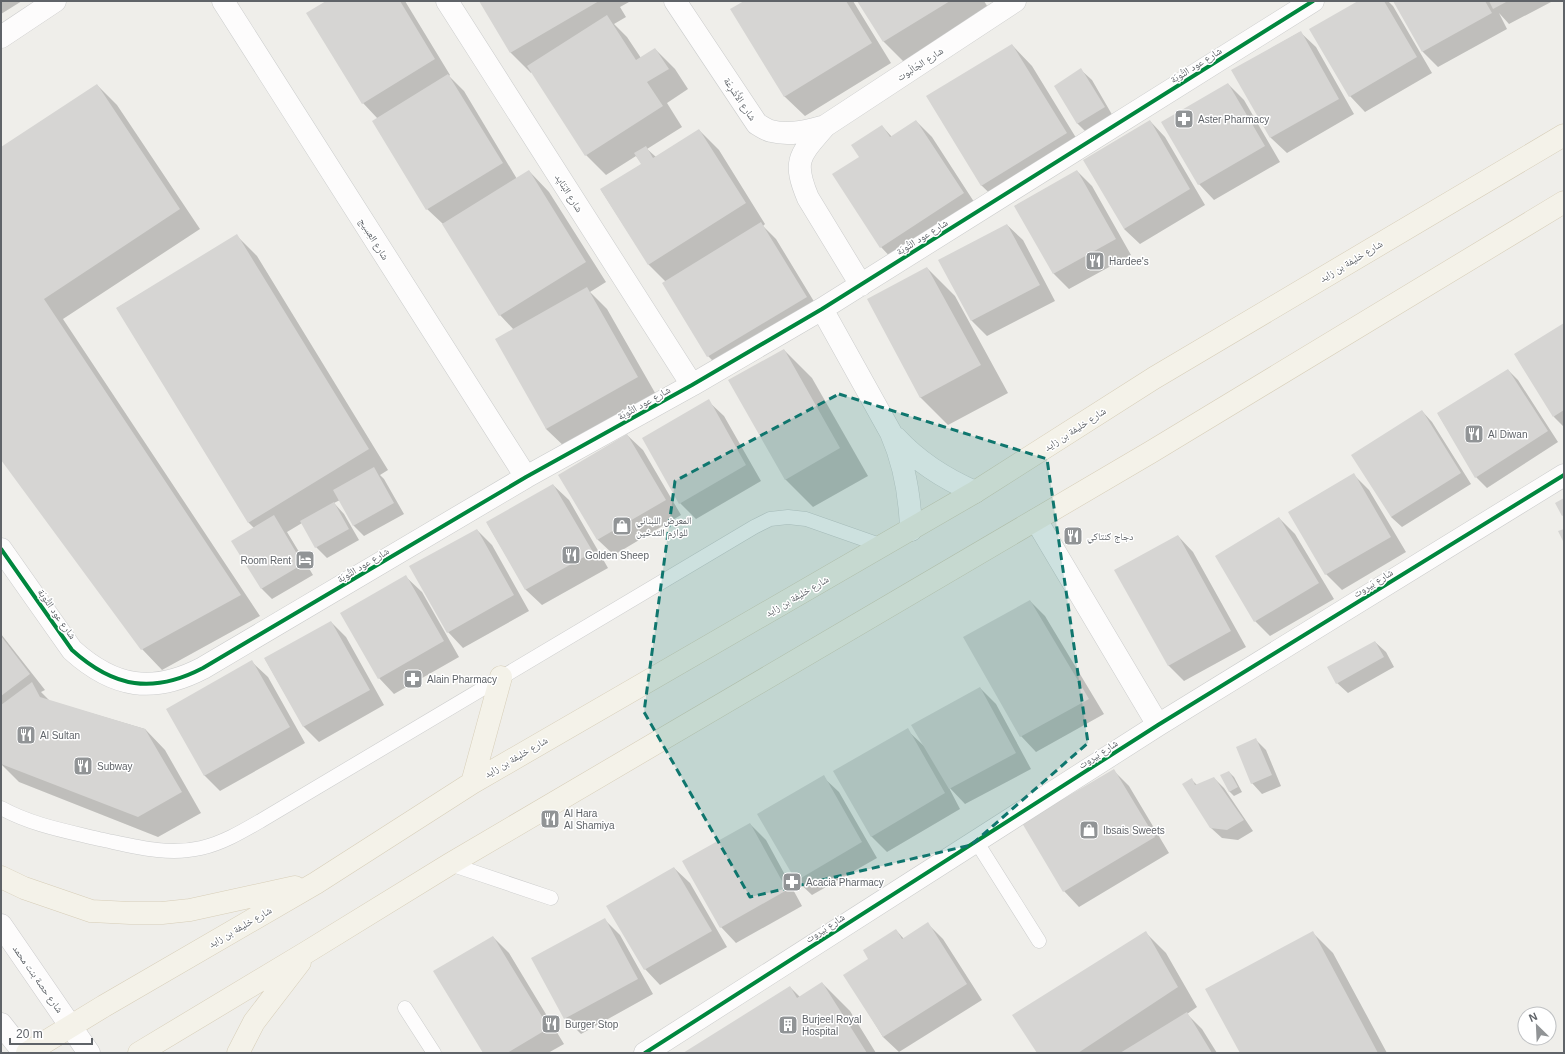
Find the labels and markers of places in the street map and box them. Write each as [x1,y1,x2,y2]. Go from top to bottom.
pharmacy icon: Aster Pharmacy [1173,108,1195,130]
place label: Aster Pharmacy [1198,114,1269,125]
restaurant icon: Hardee's [1084,250,1106,272]
place label: Hardee's [1109,256,1149,267]
restaurant icon: Al Diwan [1463,423,1485,445]
place label: Al Diwan [1488,429,1527,440]
shop icon: المعرض اللبناني للوازم التدخين [611,515,633,537]
place label: المعرض اللبناني للوازم التدخين [636,515,692,540]
restaurant icon: دجاج كنتاكي [1062,525,1084,547]
place label: دجاج كنتاكي [1087,531,1133,544]
restaurant icon: Golden Sheep [560,544,582,566]
hotel icon: Room Rent [294,549,316,571]
place label: Golden Sheep [585,550,649,561]
place label: Room Rent [240,555,291,566]
pharmacy icon: Alain Pharmacy [402,668,424,690]
place label: Alain Pharmacy [427,674,497,685]
restaurant icon: Al Sultan [15,724,37,746]
place label: Al Sultan [40,730,80,741]
restaurant icon: Subway [72,755,94,777]
place label: Subway [97,761,133,772]
restaurant icon: Al Hara Al Shamiya [539,808,561,830]
place label: Al Hara Al Shamiya [564,808,615,831]
shop icon: Ibsais Sweets [1078,819,1100,841]
place label: Ibsais Sweets [1103,825,1165,836]
pharmacy icon: Acacia Pharmacy [781,871,803,893]
place label: Acacia Pharmacy [806,877,884,888]
restaurant icon: Burger Stop [540,1013,562,1035]
building icon: Burjeel Royal Hospital [777,1014,799,1036]
place label: Burjeel Royal Hospital [802,1014,861,1037]
place label: Burger Stop [565,1019,619,1030]

